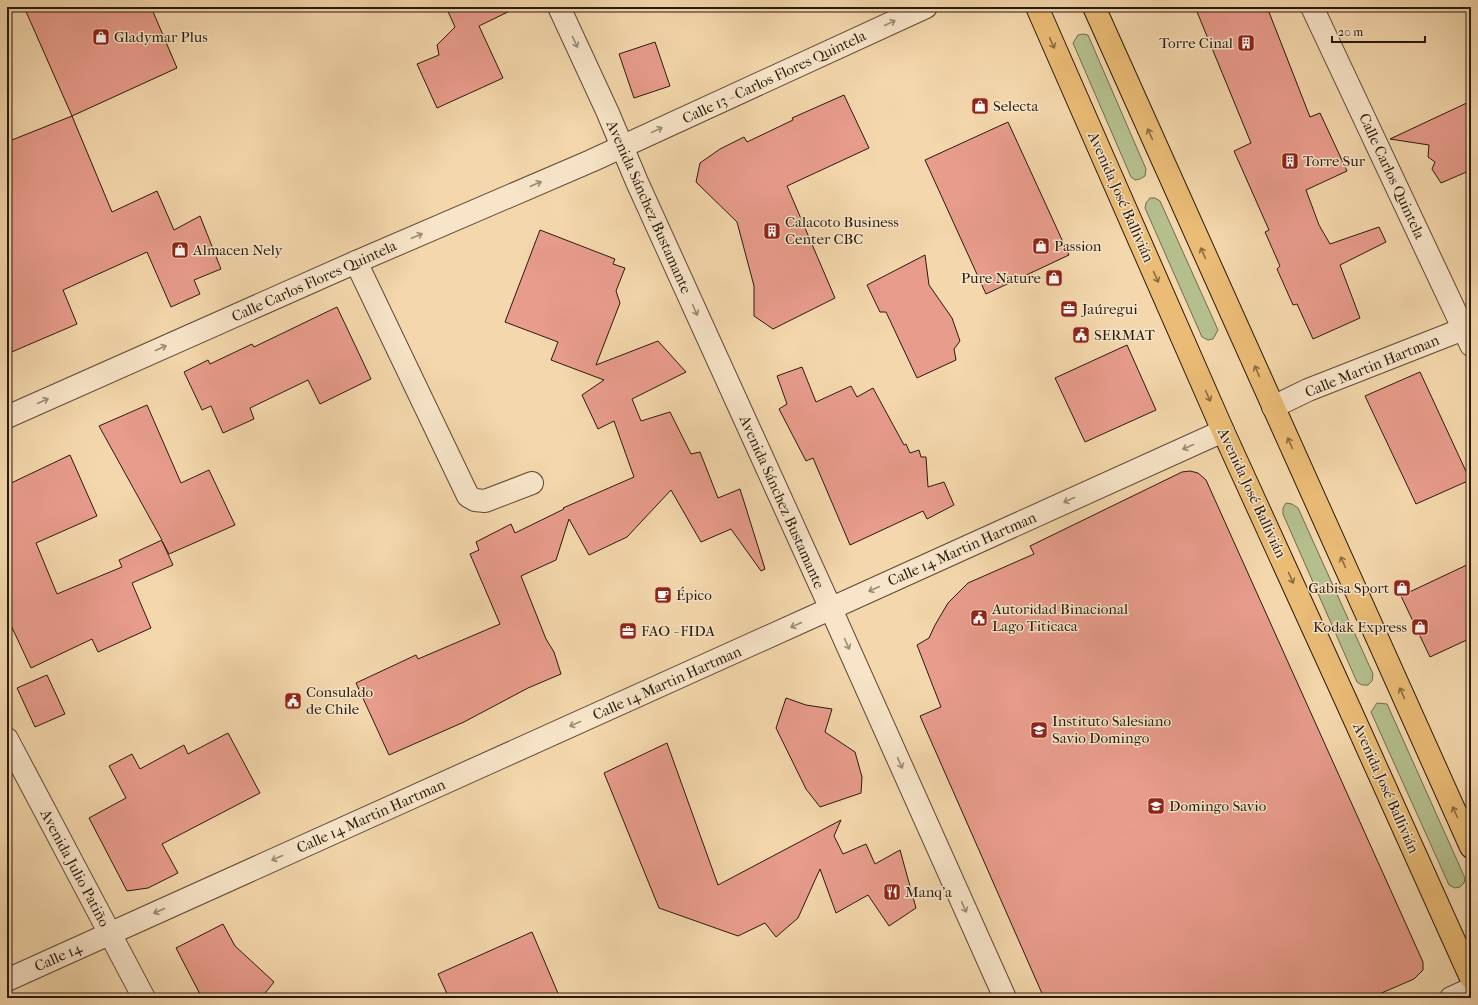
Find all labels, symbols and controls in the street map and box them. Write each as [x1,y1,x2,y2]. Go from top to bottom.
scale bar [1332,18,1425,44]
one-way arrow [883,19,895,27]
text: 20 m [1338,25,1363,39]
street label: Calle 13 - Carlos Flores Quintela [679,26,870,128]
shop icon: Gladymar Plus [91,27,111,47]
place label: Gladymar Plus [114,28,208,46]
building icon: Torre Cinal [1236,33,1256,53]
place label: Torre Cinal [1159,34,1233,52]
one-way arrow [572,36,579,48]
one-way arrow [1049,36,1057,48]
shop icon: Selecta [970,96,990,116]
place label: Selecta [993,97,1040,115]
street label: Calle Carlos Quintela [1355,110,1429,243]
street label: Avenida Sánchez Bustamante [602,117,696,297]
one-way arrow [651,126,663,133]
street label: Avenida José Ballivián [1084,128,1158,265]
one-way arrow [1146,129,1153,141]
building icon: Torre Sur [1280,151,1300,171]
place label: Torre Sur [1303,152,1366,170]
one-way arrow [530,180,542,188]
place label: Calacoto Business Center CBC [785,213,899,248]
building icon: Calacoto Business Center CBC [762,221,782,241]
one-way arrow [411,232,423,239]
street label: Calle Carlos Flores Quintela [229,236,400,326]
shop icon: Passion [1031,236,1051,256]
place label: Passion [1054,237,1102,255]
shop icon: Almacen Nely [170,240,190,260]
place label: Almacen Nely [192,241,284,259]
one-way arrow [1199,247,1207,259]
shop icon: Pure Nature [1044,268,1064,288]
place label: Pure Nature [961,269,1042,287]
one-way arrow [1152,271,1160,283]
office icon: Jaúregui [1059,299,1079,319]
place label: Jaúregui [1081,300,1138,318]
one-way arrow [692,304,699,316]
public building icon: SERMAT [1071,325,1091,345]
place label: SERMAT [1094,326,1156,344]
street label: Calle Martin Hartman [1302,331,1442,401]
one-way arrow [155,344,167,352]
one-way arrow [1253,366,1260,378]
one-way arrow [1205,389,1213,401]
one-way arrow [36,397,48,404]
street label: Avenida Sánchez Bustamante [735,412,829,592]
street label: Avenida José Ballivián [1214,424,1290,561]
one-way arrow [1286,437,1293,449]
one-way arrow [1182,444,1194,451]
one-way arrow [1064,497,1076,504]
street label: Calle 14 Martin Hartman [885,508,1039,590]
one-way arrow [1339,556,1346,568]
one-way arrow [1288,572,1295,584]
shop icon: Gabisa Sport [1392,578,1412,598]
place label: Gabisa Sport [1308,579,1390,597]
cafe icon: Épico [653,585,673,605]
place label: Épico [676,586,712,604]
one-way arrow [869,586,881,593]
place label: Autoridad Binacional Lago Titicaca [991,600,1128,635]
public building icon: Autoridad Binacional Lago Titicaca [969,608,989,628]
shop icon: Kodak Express [1410,617,1430,637]
place label: Kodak Express [1313,618,1407,636]
office icon: FAO - FIDA [618,621,638,641]
place label: FAO - FIDA [641,622,715,640]
one-way arrow [790,622,802,629]
one-way arrow [843,638,851,650]
street label: Calle 14 Martin Hartman [590,642,744,724]
place label: Consulado de Chile [306,683,374,718]
one-way arrow [1398,687,1405,699]
public building icon: Consulado de Chile [283,691,303,711]
place label: Instituto Salesiano Savio Domingo [1052,712,1171,747]
street label: Avenida José Ballivián [1349,719,1423,856]
school or university icon: Instituto Salesiano Savio Domingo [1029,720,1049,740]
one-way arrow [569,721,581,728]
one-way arrow [896,757,904,769]
street label: Calle 14 Martin Hartman [294,775,448,857]
school or university icon: Domingo Savio [1146,796,1166,816]
place label: Domingo Savio [1169,797,1267,815]
street label: Avenida Julio Patiño [36,805,114,930]
one-way arrow [1451,806,1458,818]
one-way arrow [272,855,284,862]
restaurant icon: Manq'a [882,882,902,902]
place label: Manq'a [905,883,953,901]
one-way arrow [961,901,968,913]
one-way arrow [153,908,165,915]
street label: Calle 14 [31,938,86,975]

